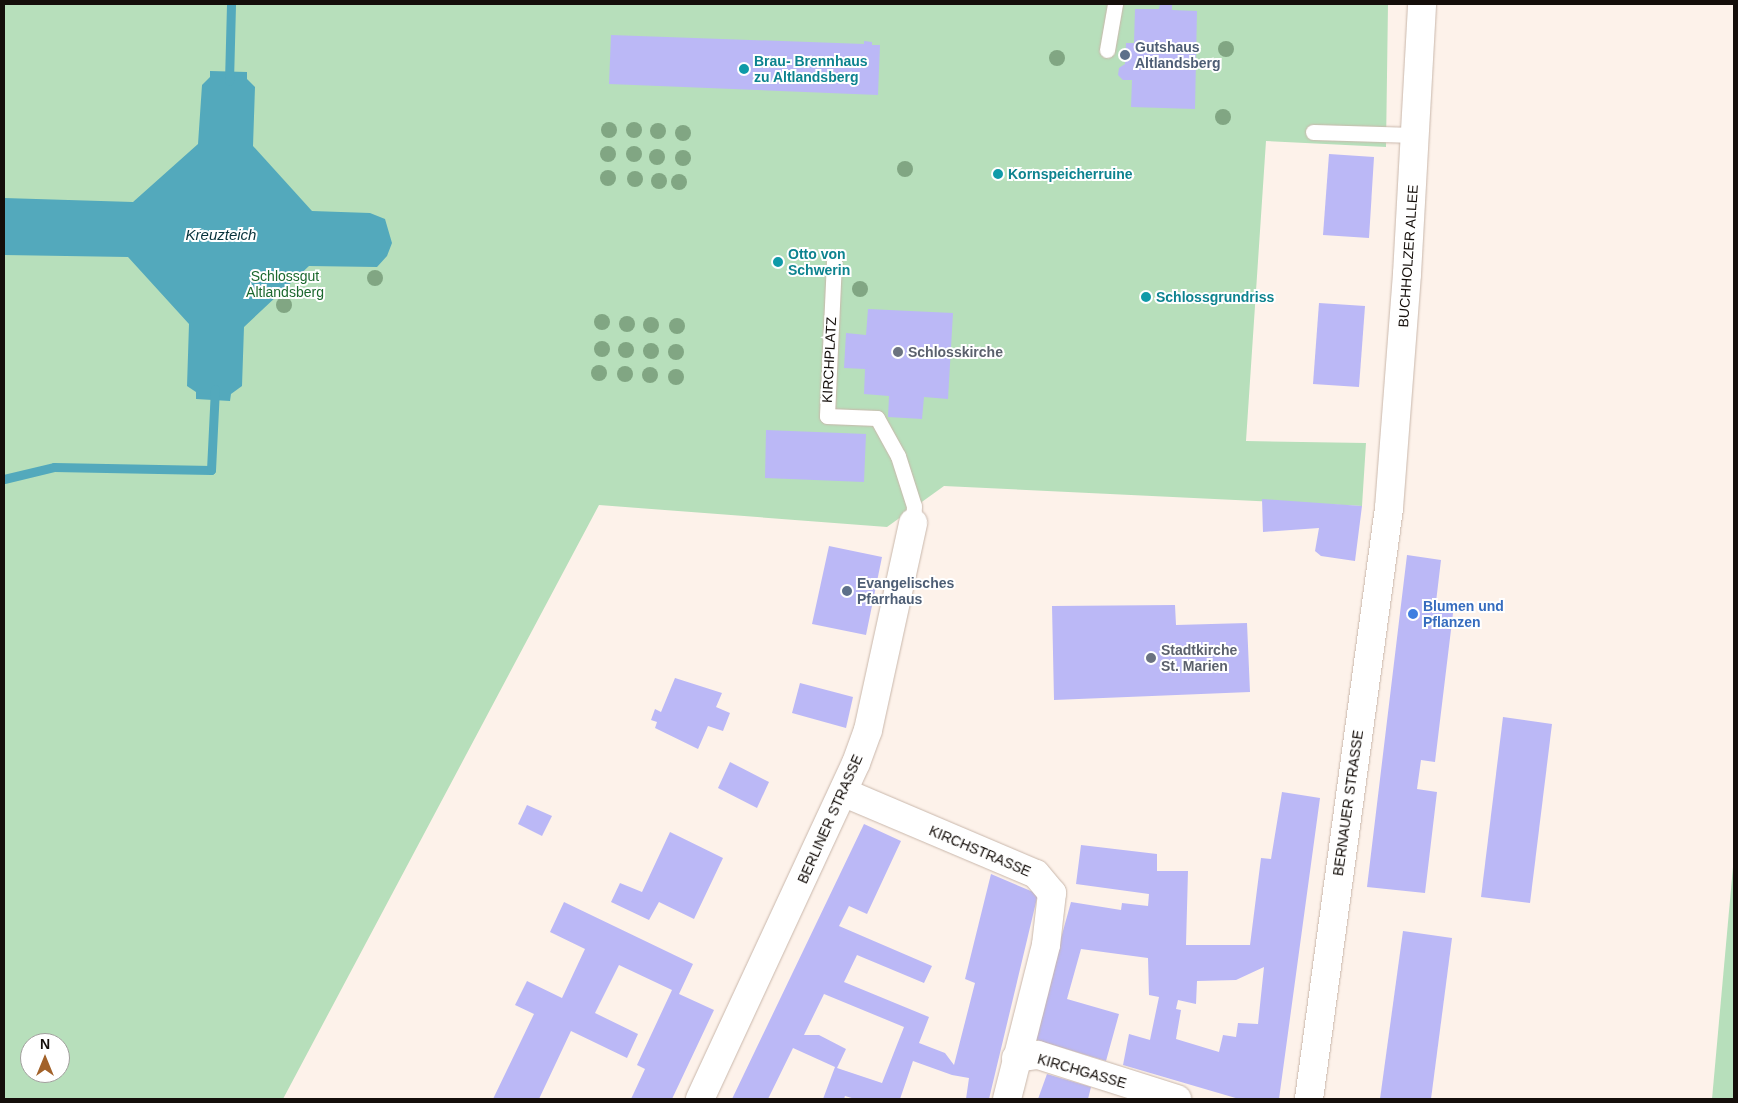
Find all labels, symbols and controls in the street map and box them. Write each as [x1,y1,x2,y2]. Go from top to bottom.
place label: Gutshaus Altlandsberg [1135,39,1221,72]
marker: Gutshaus Altlandsberg [1119,49,1131,61]
place label: Brau- Brennhaus zu Altlandsberg [754,53,868,85]
marker: Brau- Brennhaus zu Altlandsberg [738,63,750,75]
place label: Kornspeicherruine [1008,166,1132,182]
marker: Kornspeicherruine [992,168,1004,180]
street label: BUCHHOLZER ALLEE [1395,184,1421,328]
water label: Kreuzteich [186,226,256,244]
place label: Otto von Schwerin [788,246,850,278]
marker: Otto von Schwerin [772,256,784,268]
park label: Schlossgut Altlandsberg [246,268,324,300]
place label: Schlossgrundriss [1156,289,1274,305]
marker: Schlossgrundriss [1140,291,1152,303]
street label: KIRCHPLATZ [818,317,840,403]
place label: Schlosskirche [908,344,1003,360]
marker: Schlosskirche [892,346,904,358]
place label: Evangelisches Pfarrhaus [857,575,954,608]
marker: Evangelisches Pfarrhaus [841,585,853,597]
place label: Blumen und Pflanzen [1423,598,1504,630]
marker: Blumen und Pflanzen [1407,608,1419,620]
place label: Stadtkirche St. Marien [1161,642,1237,674]
marker: Stadtkirche St. Marien [1145,652,1157,664]
street label: BERNAUER STRASSE [1329,729,1367,877]
street label: BERLINER STRASSE [794,752,866,886]
street label: KIRCHSTRASSE [927,822,1033,880]
north arrow [20,1033,70,1083]
text: N [40,1036,50,1052]
street label: KIRCHGASSE [1036,1050,1128,1092]

